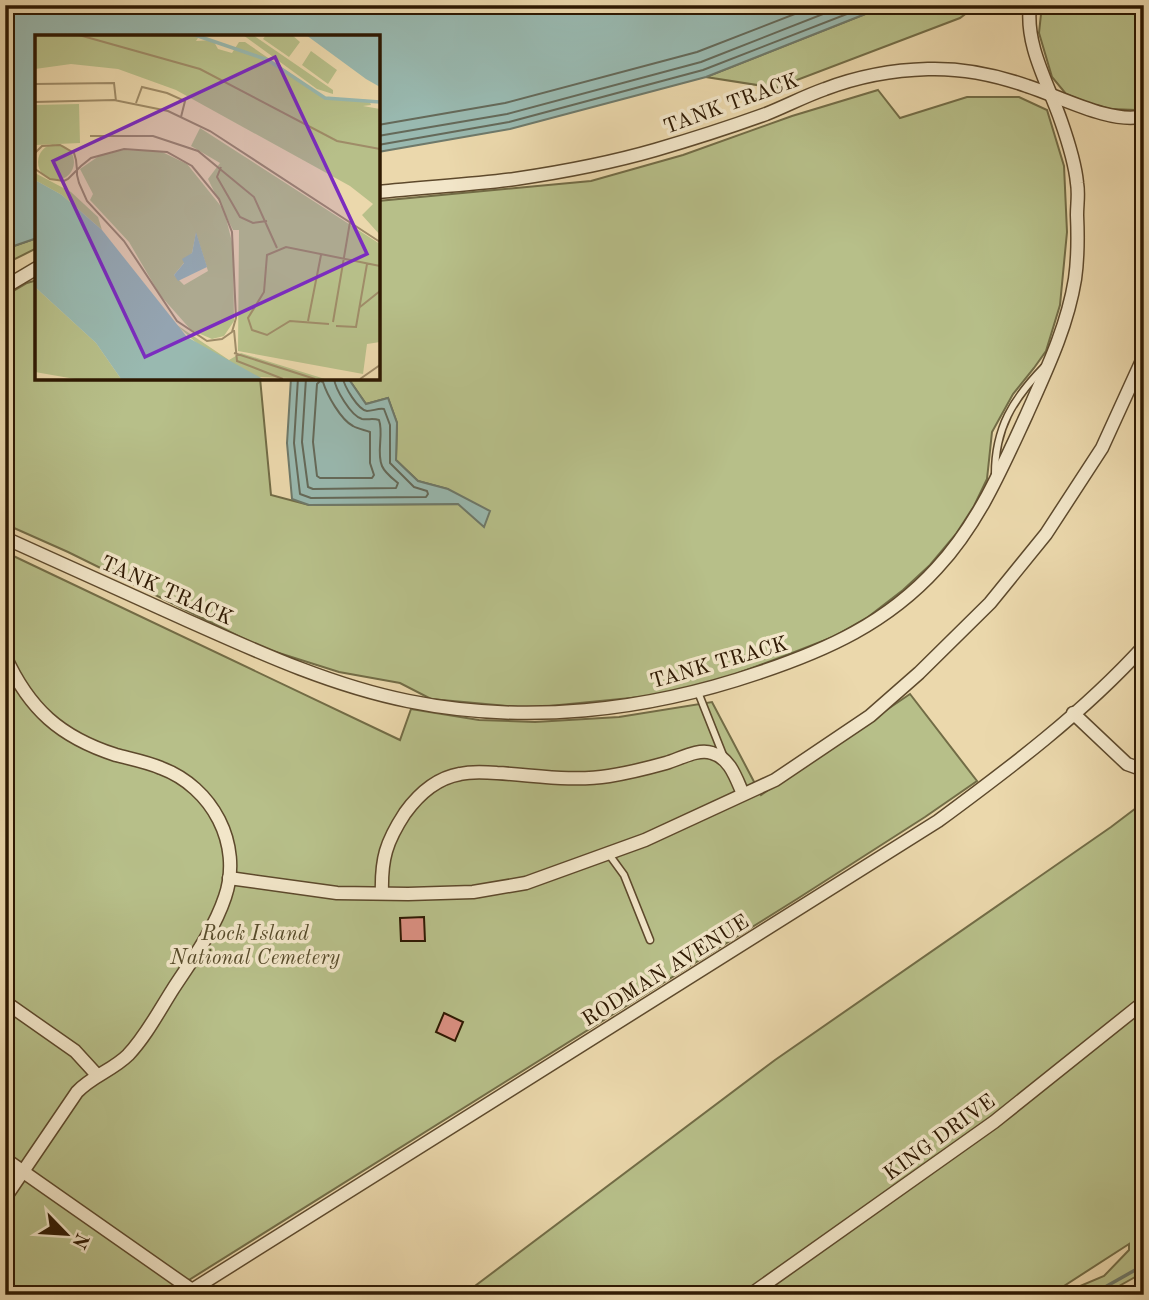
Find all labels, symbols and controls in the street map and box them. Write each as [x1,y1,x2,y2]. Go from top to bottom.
inset map [35,35,380,380]
street label: TANK TRACK [661,70,802,139]
street label: TANK TRACK [97,553,236,630]
street label: TANK TRACK [648,634,791,693]
street label: RODMAN AVENUE [579,911,753,1031]
park label: Rock Island National Cemetery [169,924,340,969]
street label: KING DRIVE [880,1091,999,1185]
north arrow [32,1198,102,1268]
text: N [67,1230,91,1251]

